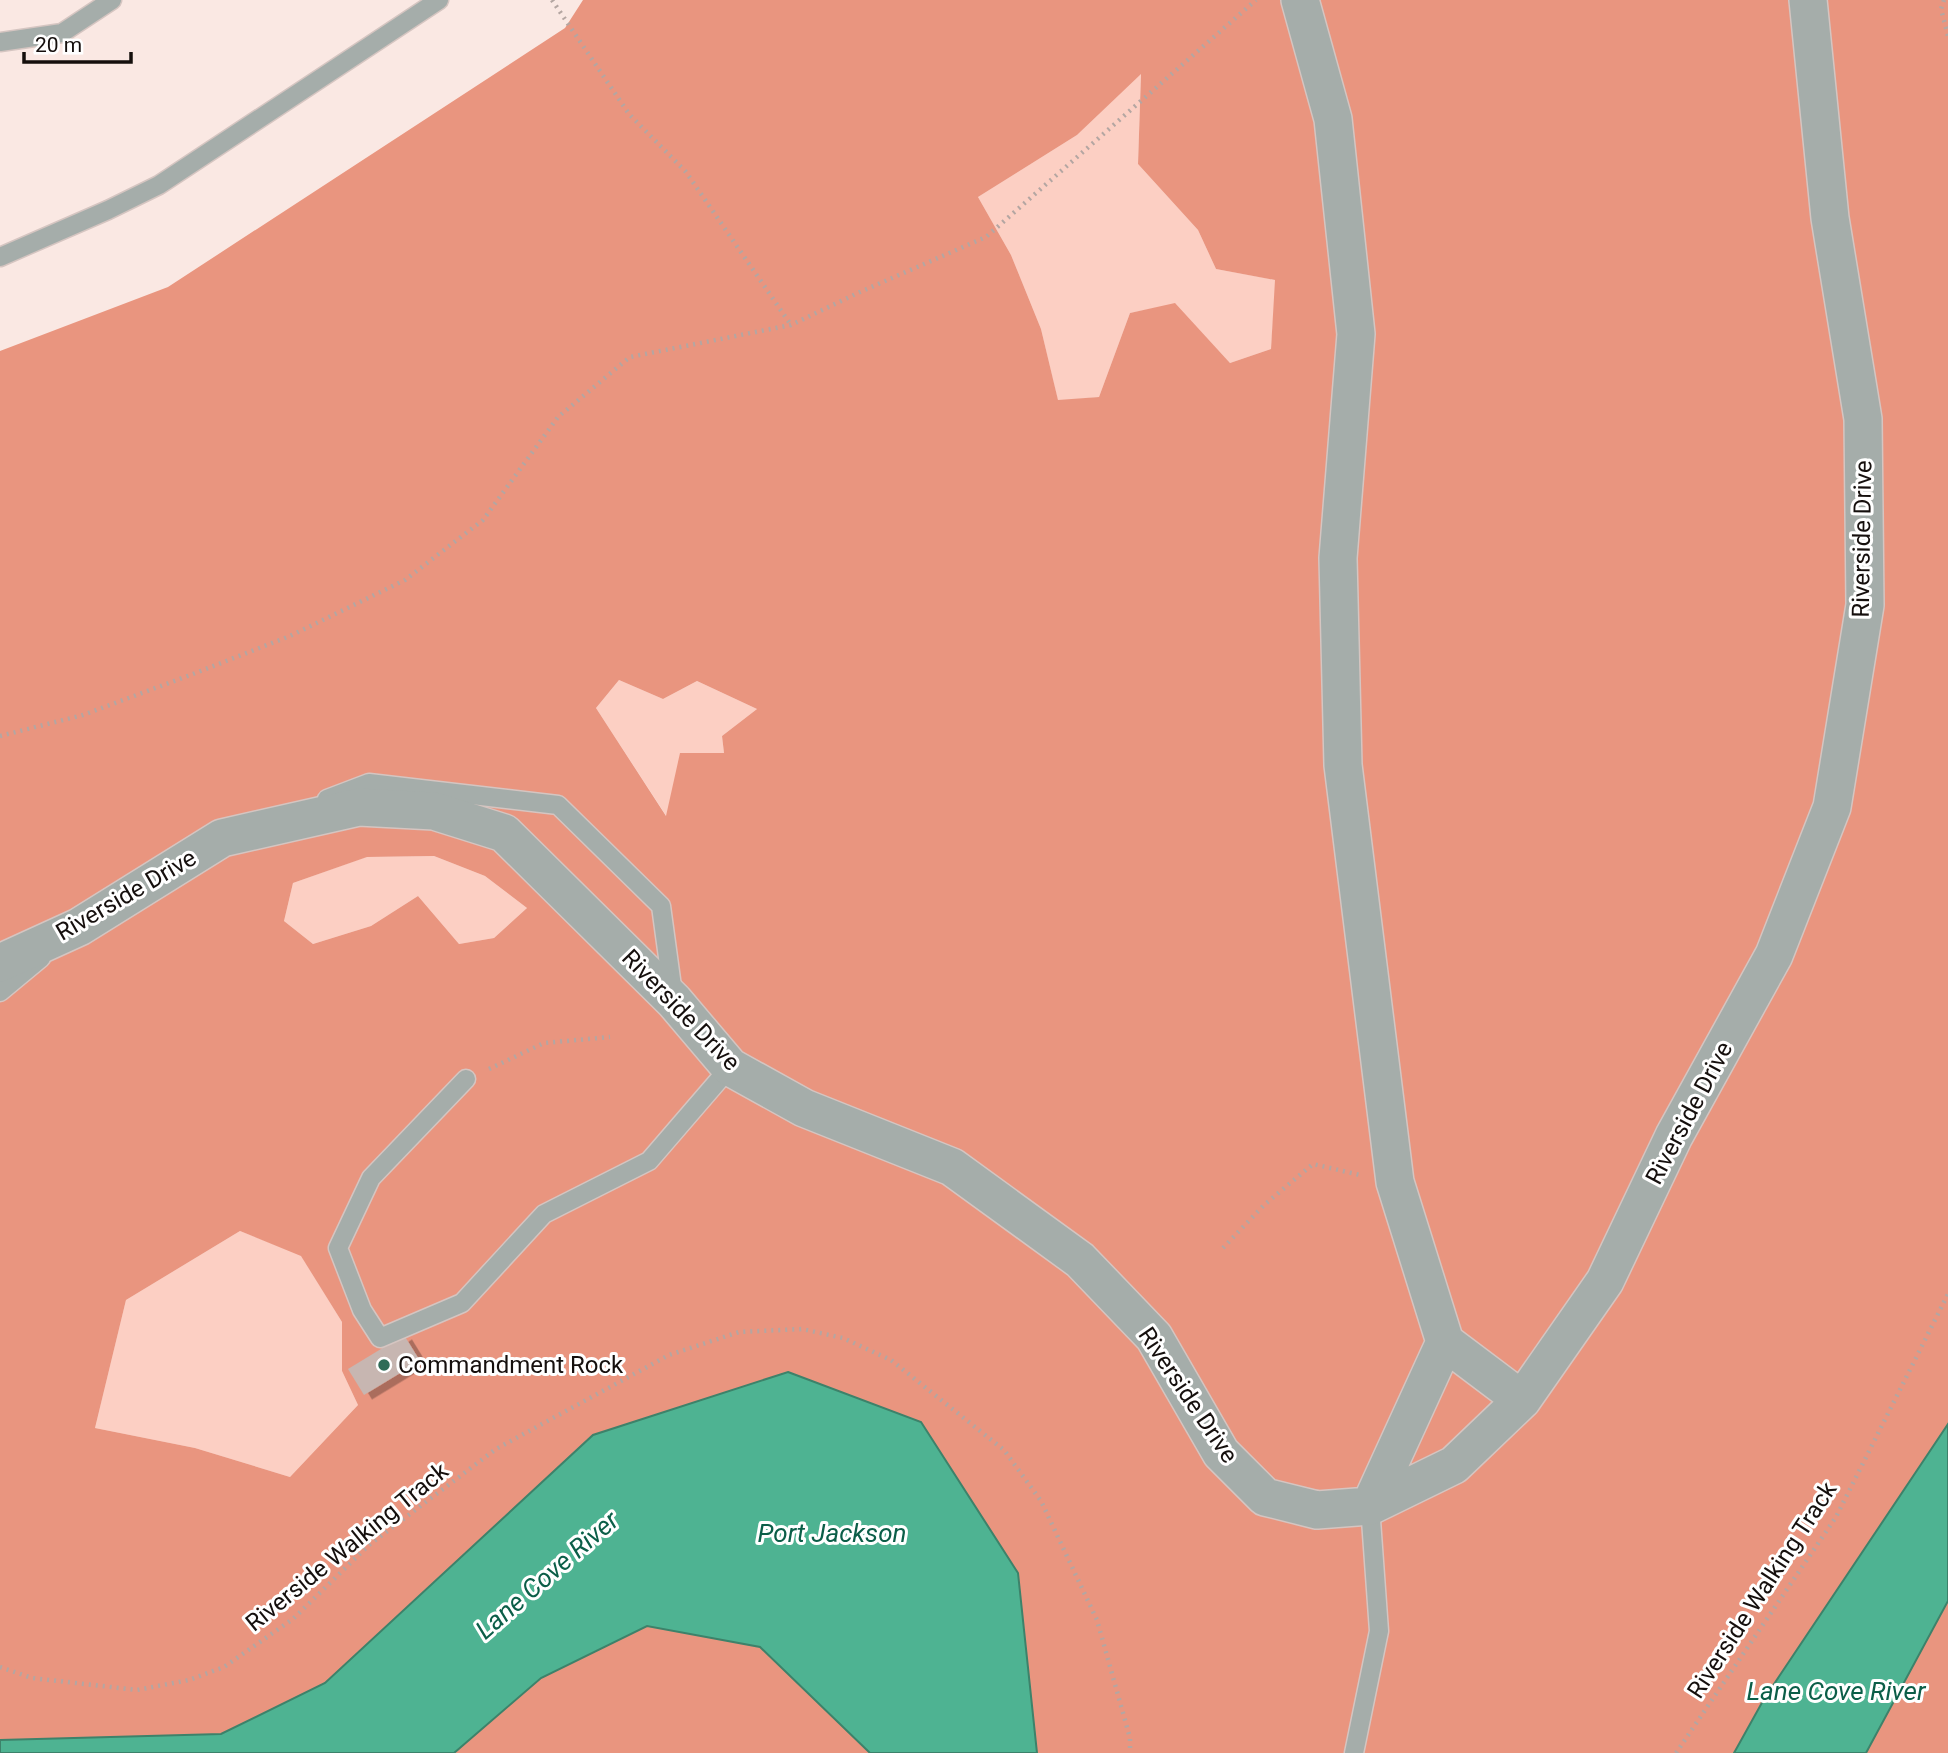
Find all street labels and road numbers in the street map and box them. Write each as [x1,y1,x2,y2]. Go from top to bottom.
street label: Riverside Drive [1847,460,1877,618]
street label: Riverside Drive [51,844,201,946]
street label: Riverside Drive [616,944,746,1076]
street label: Riverside Drive [1640,1037,1738,1189]
street label: Riverside Drive [1132,1322,1244,1468]
street label: Riverside Walking Track [240,1456,454,1637]
street label: Riverside Walking Track [1682,1476,1843,1703]

